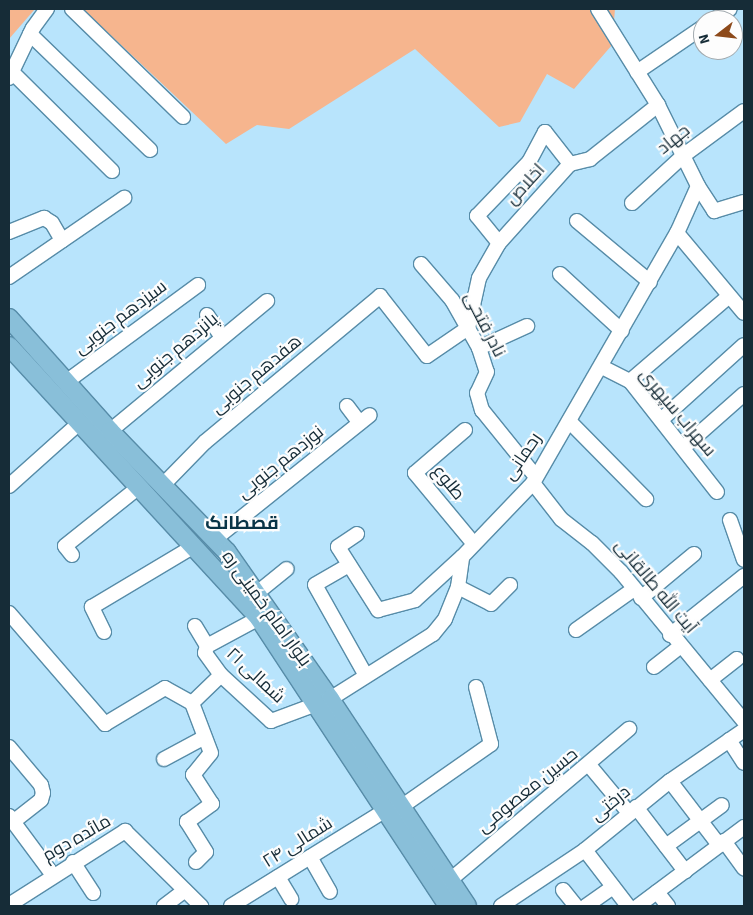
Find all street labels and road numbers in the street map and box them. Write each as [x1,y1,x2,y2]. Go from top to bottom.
street label: جهاد [653,120,695,160]
street label: اخلاص [502,160,550,210]
street label: سیزدهم جنوبی [70,276,172,360]
street label: نادر فتحی [458,289,510,361]
street label: پانزدهم جنوبی [129,309,223,393]
street label: هفدهم جنوبی [207,331,307,419]
street label: سهراب سپهری [634,365,720,461]
street label: نوزدهم جنوبی [233,422,329,504]
street label: رحمانی [499,429,547,485]
street label: طلوع [427,461,469,505]
street label: آیت الله طالقانی [609,535,701,639]
street label: بلوار امام خمینی ره [217,547,315,671]
street label: ۲۱ شمالی [221,644,289,708]
street label: حسین معصومی [473,744,583,838]
street label: درختی [587,782,635,826]
street label: مائده دوم [39,811,115,867]
street label: ۲۴ شمالی [259,813,337,873]

